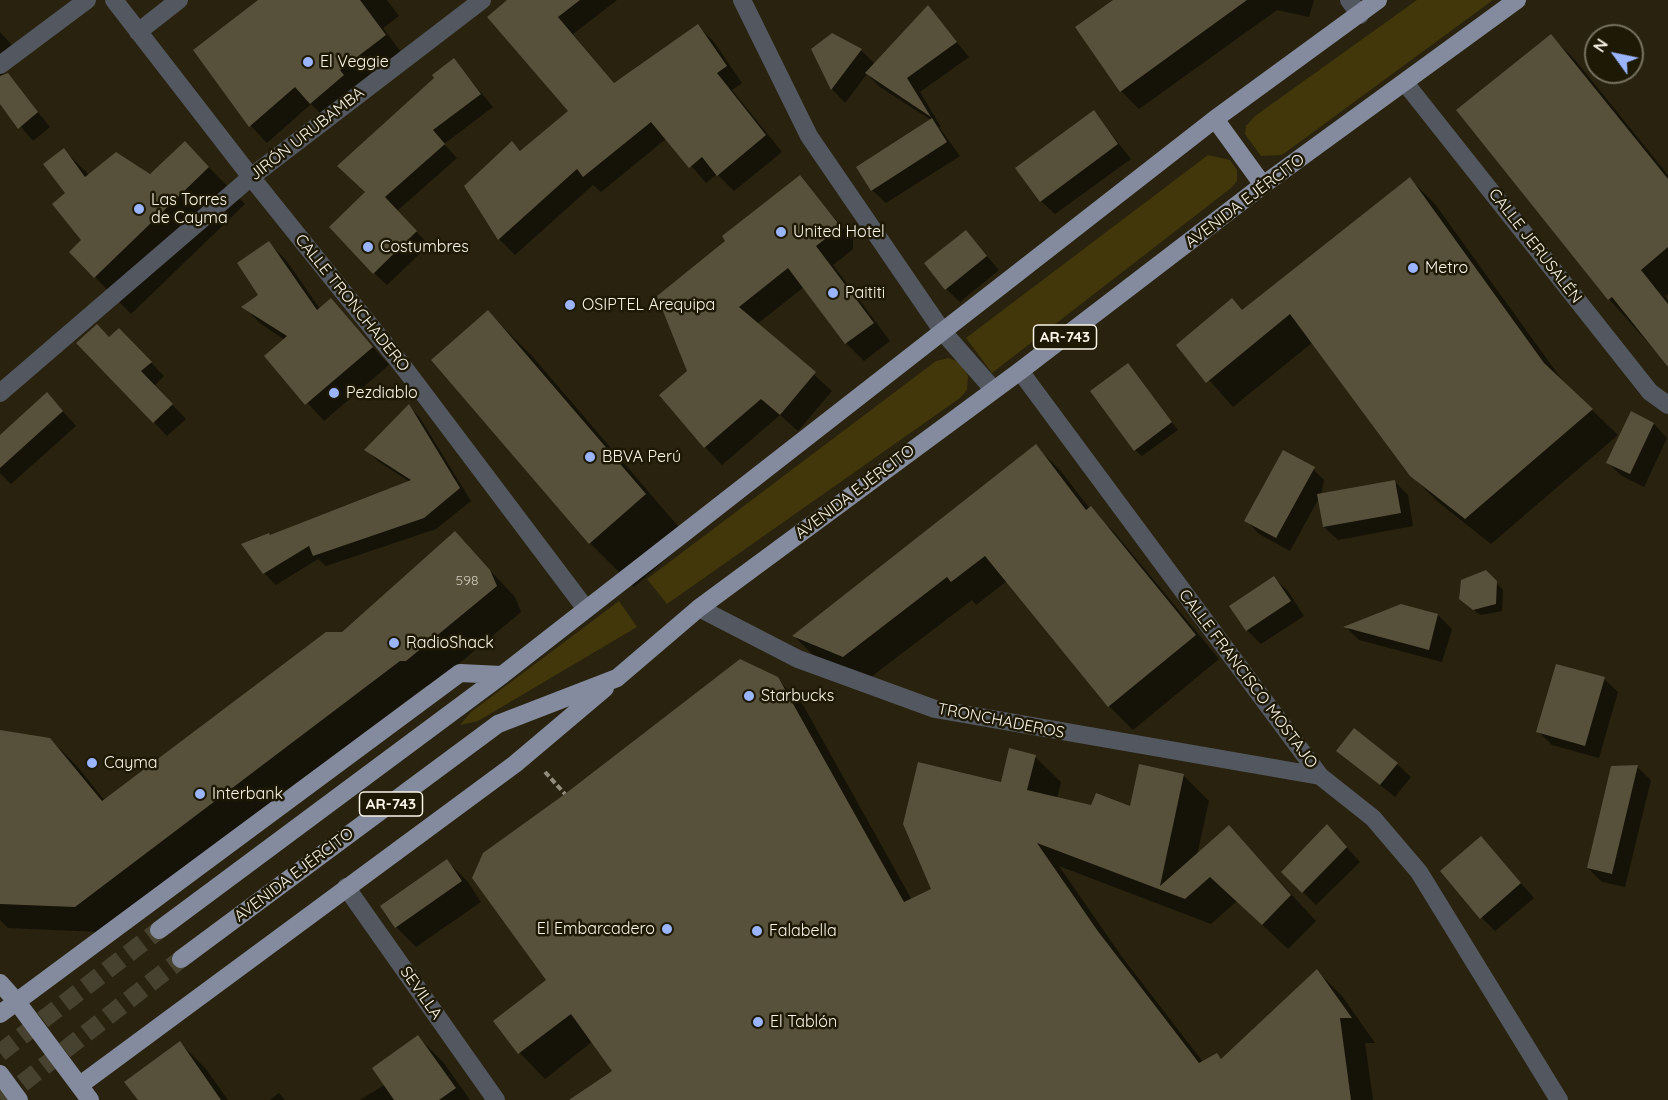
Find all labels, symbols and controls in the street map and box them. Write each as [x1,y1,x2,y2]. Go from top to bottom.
north arrow [1584,24,1644,84]
text: N [1589,35,1612,56]
place label: El Veggie [320,52,389,72]
marker: El Veggie [301,55,315,69]
street label: JIRÓN URUBAMBA [246,83,368,185]
street label: AVENIDA EJÉRCITO [1182,150,1308,252]
street label: CALLE JERUSALÉN [1484,185,1586,307]
place label: Las Torres de Cayma [151,190,228,228]
marker: Las Torres de Cayma [132,202,146,216]
place label: United Hotel [793,222,885,242]
marker: United Hotel [774,225,788,239]
street label: CALLE TRONCHADERO [291,230,413,376]
place label: Costumbres [380,237,469,257]
marker: Costumbres [361,240,375,254]
place label: Metro [1425,258,1468,278]
marker: Metro [1406,261,1420,275]
place label: Paititi [845,283,885,303]
marker: Paititi [826,286,840,300]
place label: OSIPTEL Arequipa [582,295,715,315]
marker: OSIPTEL Arequipa [563,298,577,312]
road number: AR-743 [1034,325,1096,349]
place label: Pezdiablo [346,383,418,403]
marker: Pezdiablo [327,386,341,400]
street label: AVENIDA EJÉRCITO [792,441,918,543]
place label: BBVA Perú [602,447,681,467]
marker: BBVA Perú [583,450,597,464]
house number: 598 [455,573,479,589]
street label: CALLE FRANCISCO MOSTAJO [1175,586,1321,772]
place label: RadioShack [406,633,494,653]
marker: RadioShack [387,636,401,650]
place label: Starbucks [761,686,834,706]
marker: Starbucks [742,689,756,703]
street label: TRONCHADEROS [936,699,1066,743]
place label: Cayma [104,753,158,773]
marker: Cayma [85,756,99,770]
place label: Interbank [212,784,283,804]
marker: Interbank [193,787,207,801]
road number: AR-743 [360,792,422,816]
street label: AVENIDA EJÉRCITO [231,824,357,926]
place label: El Embarcadero [537,919,655,939]
place label: Falabella [769,921,837,941]
marker: El Embarcadero [660,922,674,936]
marker: Falabella [750,924,764,938]
street label: SEVILLA [396,963,446,1023]
place label: El Tablón [770,1012,837,1032]
marker: El Tablón [751,1015,765,1029]

